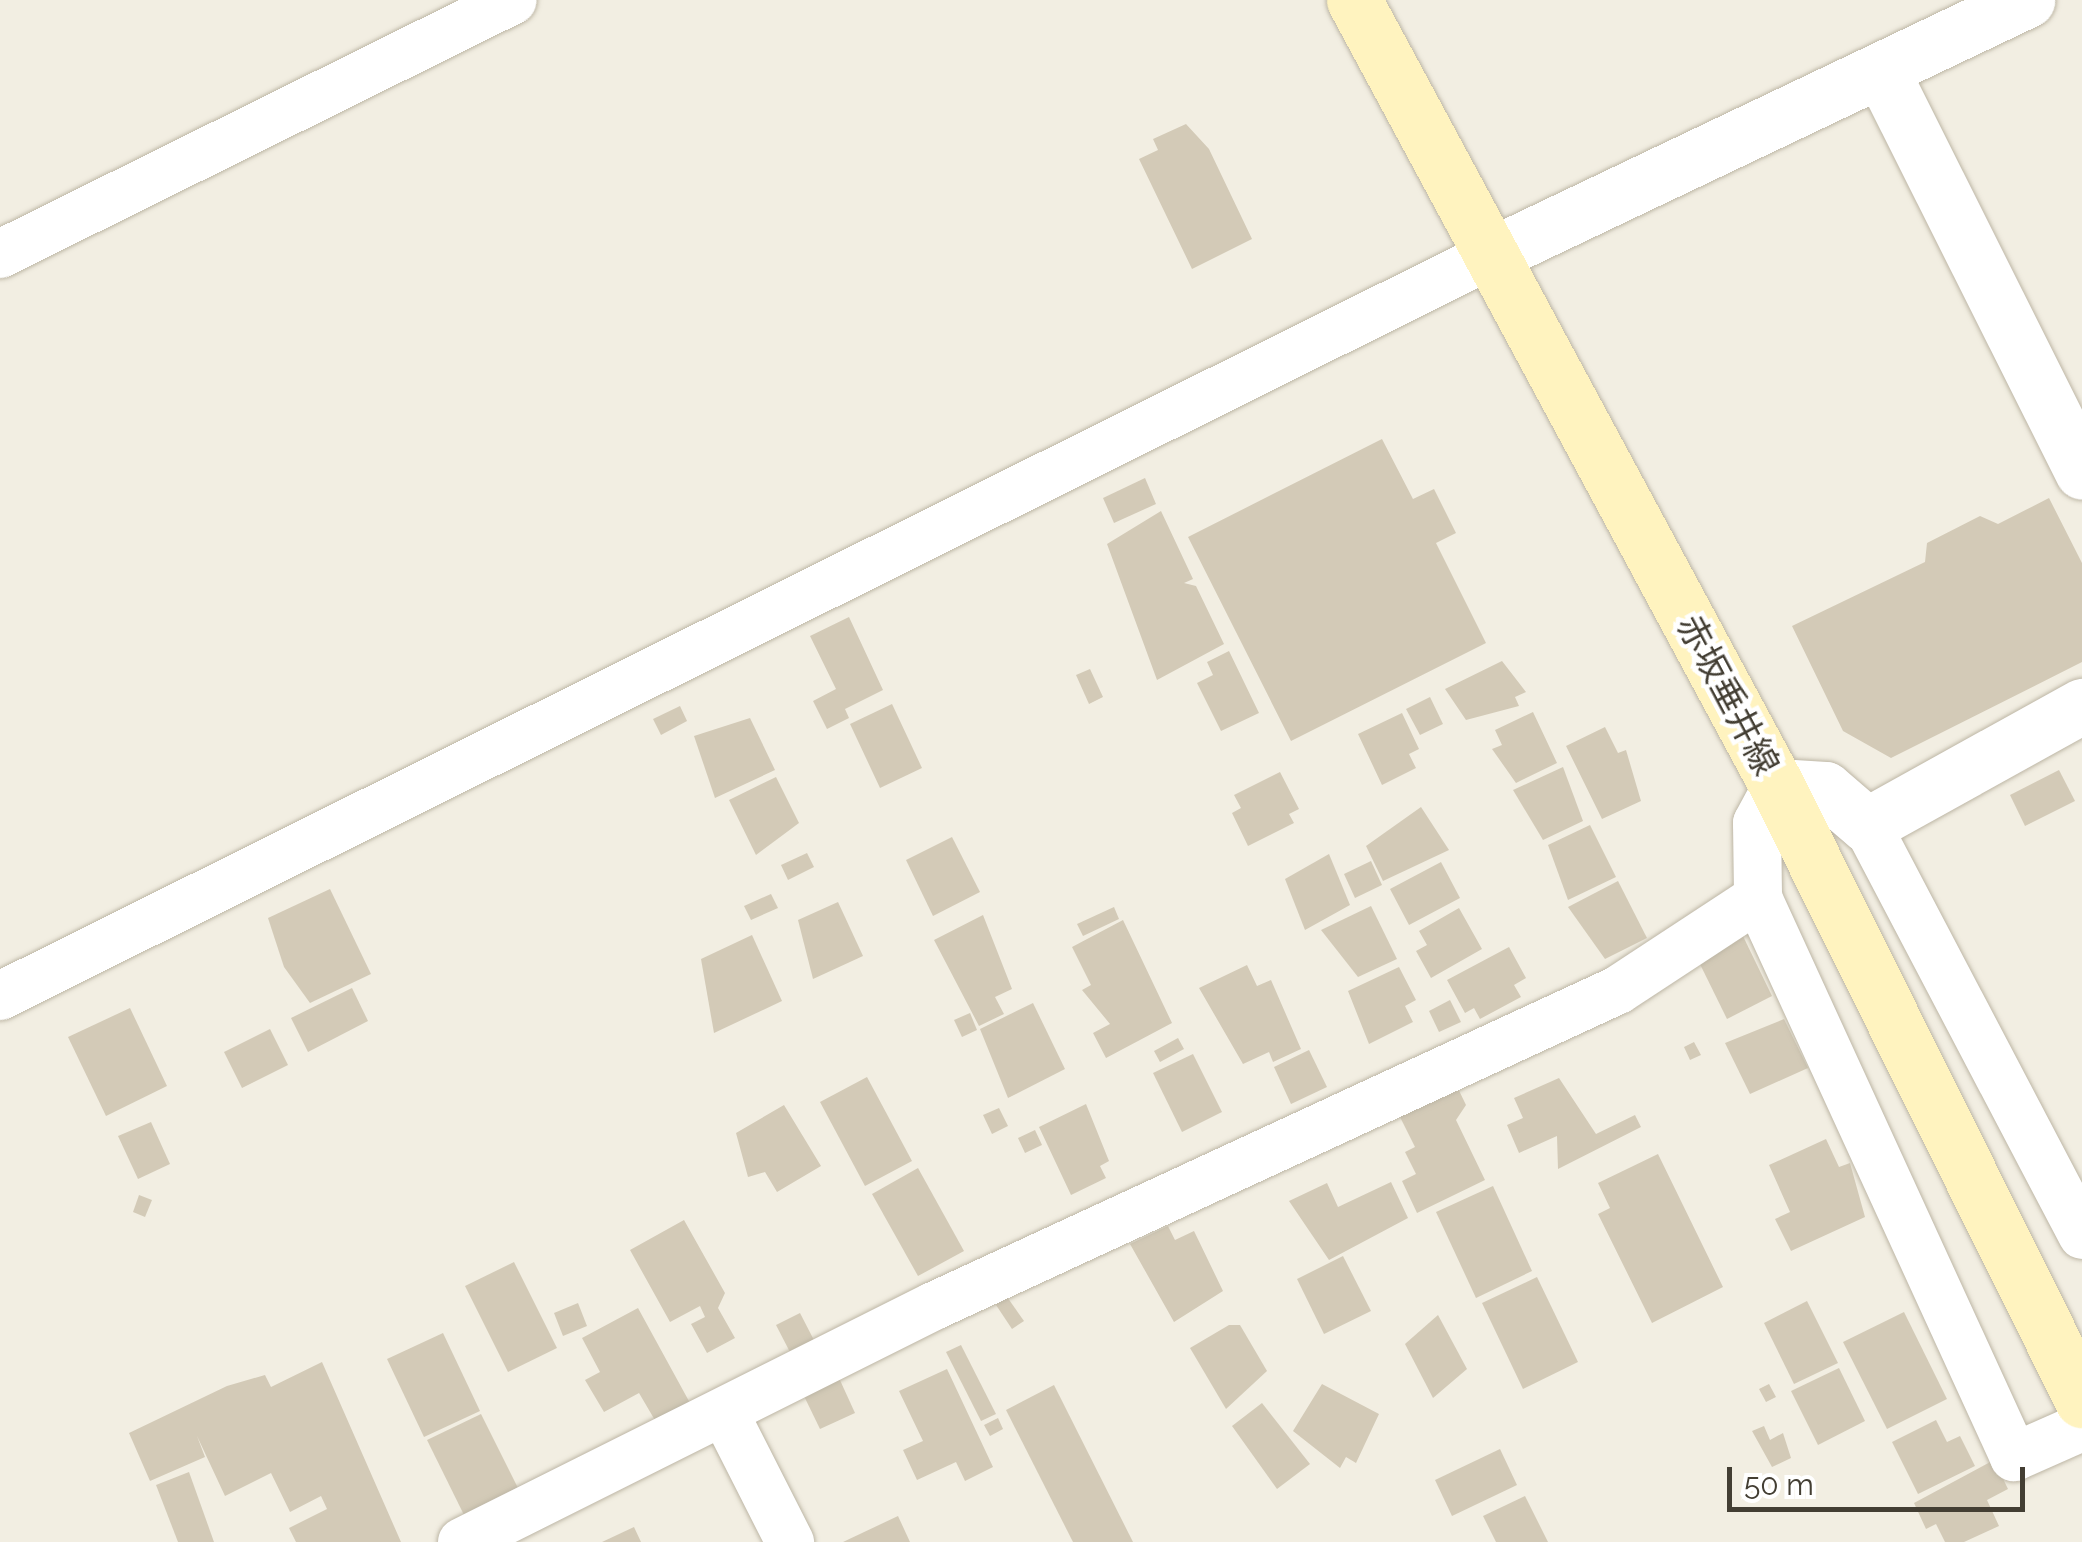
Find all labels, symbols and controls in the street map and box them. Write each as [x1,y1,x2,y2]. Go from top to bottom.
street label: 赤坂垂井線 [1668,608,1788,782]
scale bar [1732,1447,2030,1509]
text: 50 m [1744,1467,1814,1502]

